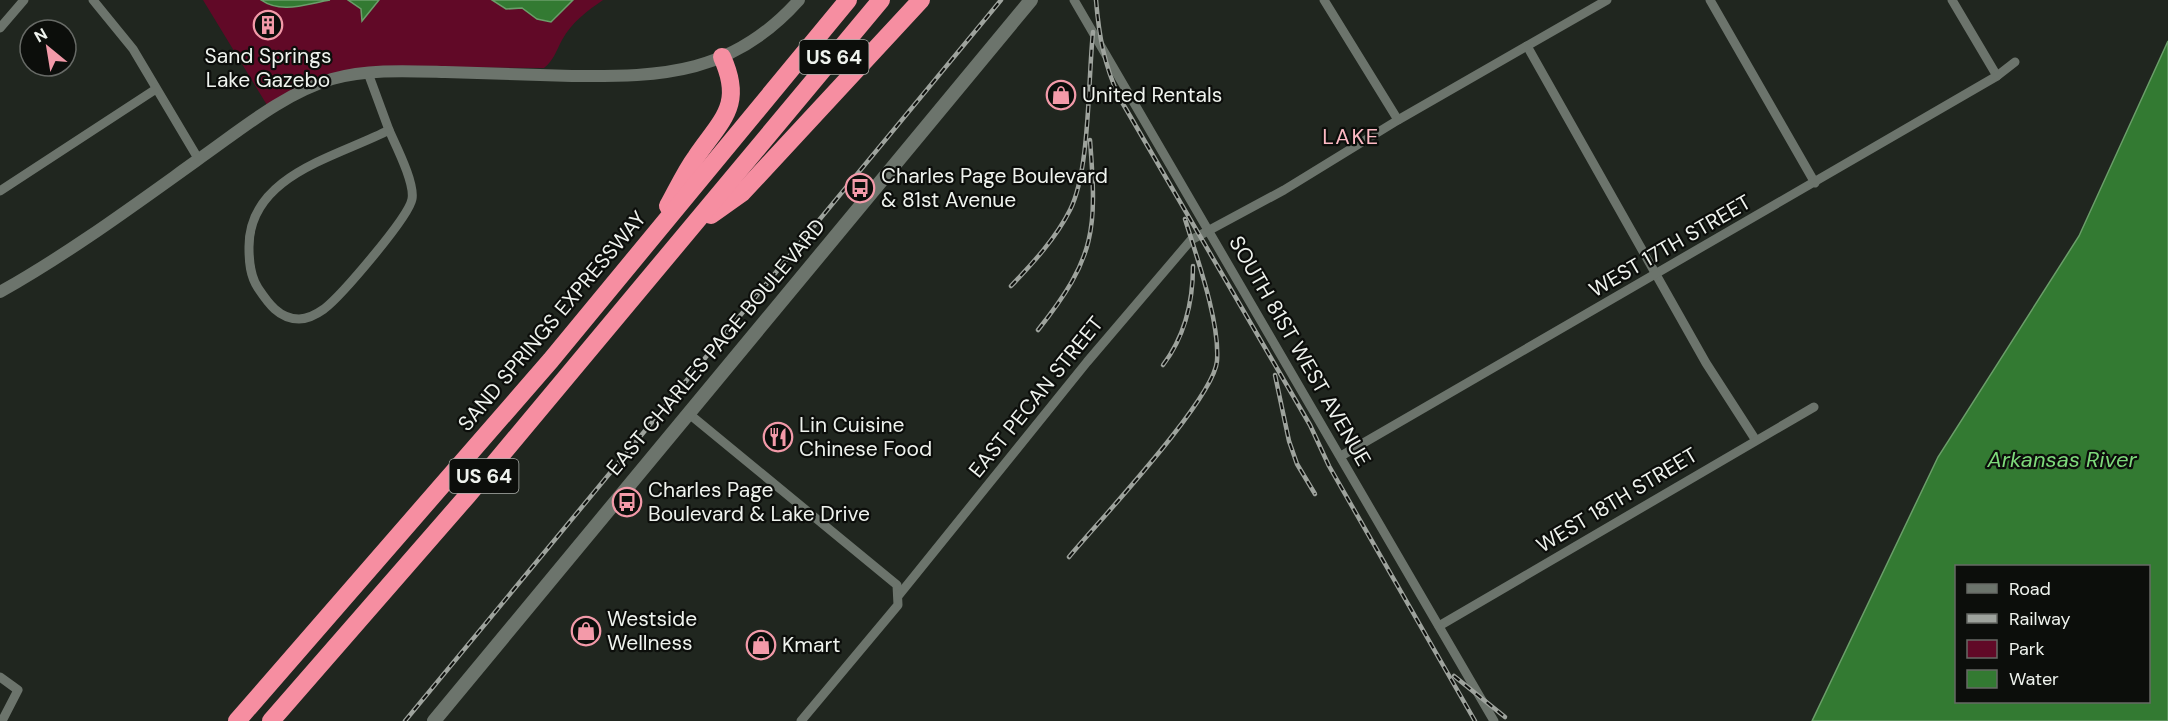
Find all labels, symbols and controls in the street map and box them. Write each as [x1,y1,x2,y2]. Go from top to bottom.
building icon: Sand Springs Lake Gazebo [252,9,284,41]
north arrow [18,18,78,78]
text: N [30,23,51,47]
road number: US 64 [800,40,868,74]
place label: Sand Springs Lake Gazebo [205,42,331,94]
shop icon: United Rentals [1045,79,1077,111]
place label: United Rentals [1082,81,1222,109]
district label: LAKE [1322,122,1380,151]
place label: Charles Page Boulevard & 81st Avenue [881,162,1108,214]
bus stop icon: Charles Page Boulevard & 81st Avenue [844,172,876,204]
street label: WEST 17TH STREET [1584,188,1756,304]
street label: SAND SPRINGS EXPRESSWAY [452,205,652,437]
street label: EAST CHARLES PAGE BOULEVARD [600,213,832,481]
street label: SOUTH 81ST WEST AVENUE [1223,231,1377,471]
street label: EAST PECAN STREET [962,311,1110,483]
place label: Lin Cuisine Chinese Food [799,411,932,463]
restaurant icon: Lin Cuisine Chinese Food [762,421,794,453]
street label: WEST 18TH STREET [1531,441,1703,559]
water label: Arkansas River [1986,445,2138,474]
road number: US 64 [450,459,518,493]
place label: Charles Page Boulevard & Lake Drive [648,476,870,528]
bus stop icon: Charles Page Boulevard & Lake Drive [611,486,643,518]
legend [1955,565,2150,703]
text: Road [2009,577,2051,601]
place label: Westside Wellness [607,605,697,657]
text: Railway [2009,607,2071,631]
shop icon: Westside Wellness [570,615,602,647]
shop icon: Kmart [745,629,777,661]
place label: Kmart [782,631,840,659]
text: Park [2009,637,2045,661]
text: Water [2009,667,2059,691]

